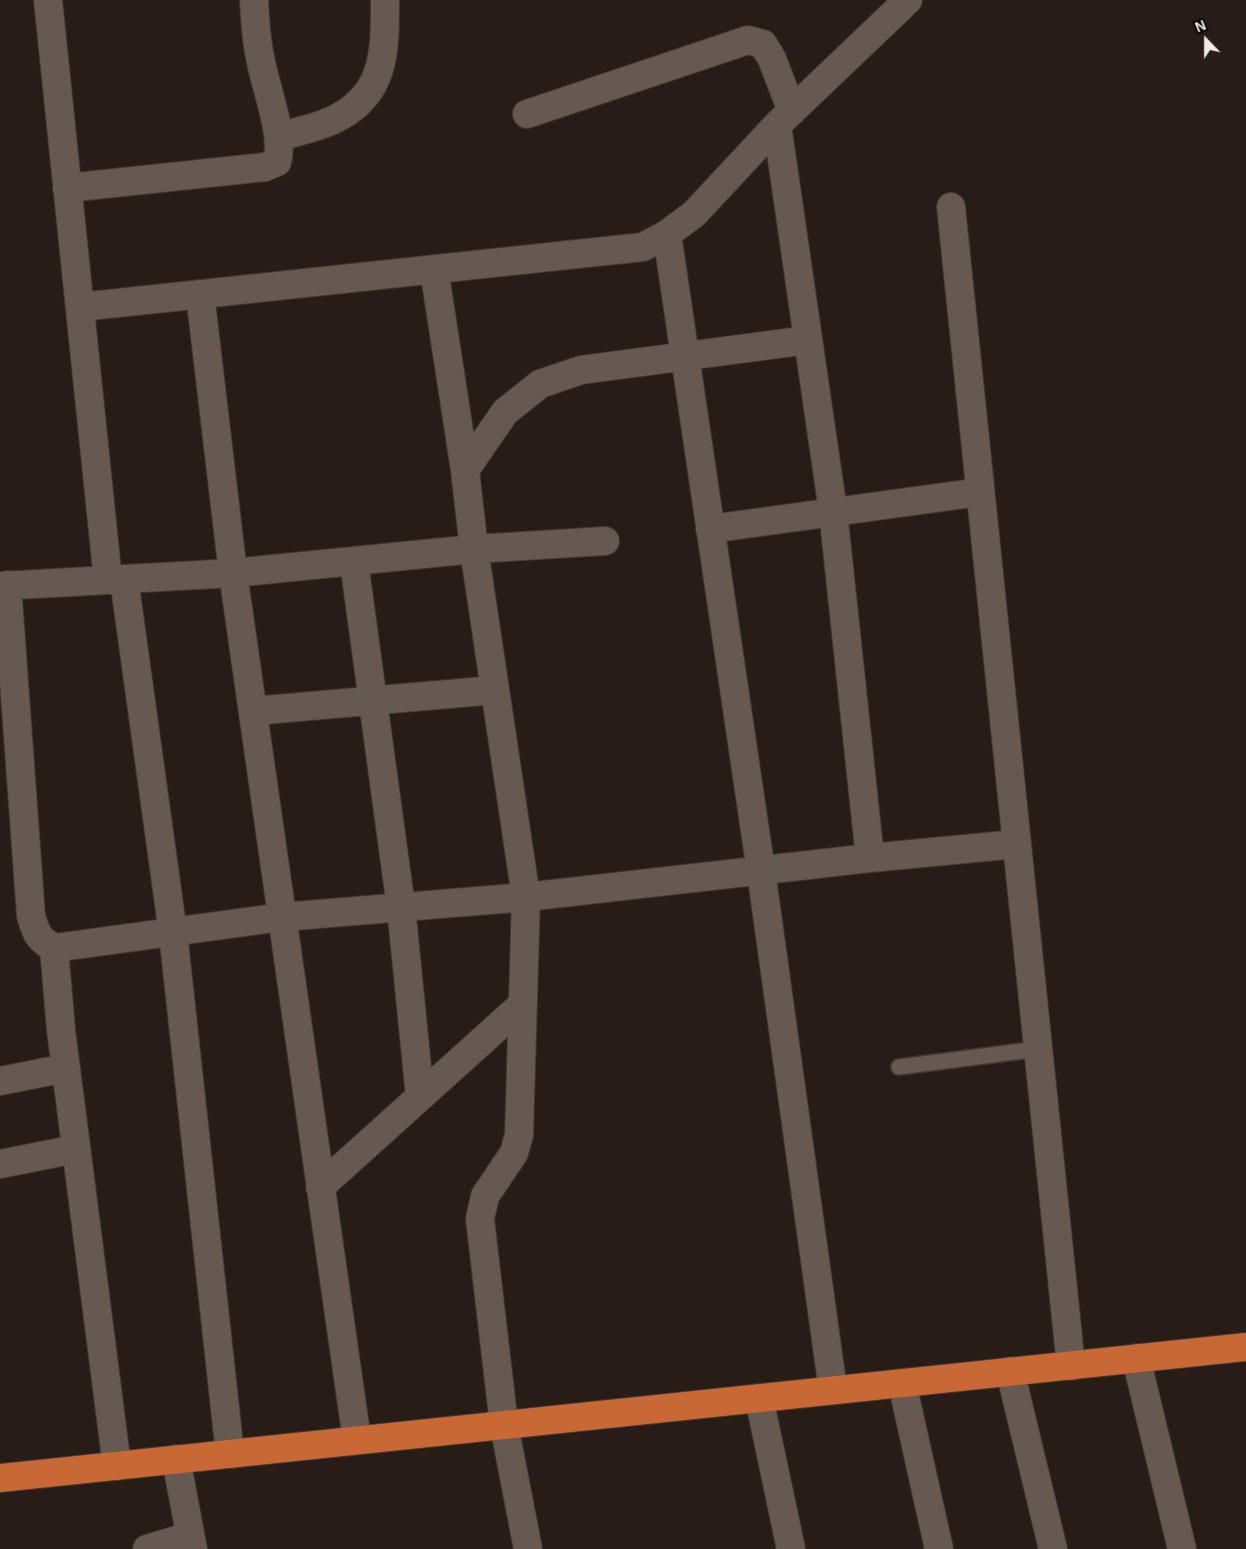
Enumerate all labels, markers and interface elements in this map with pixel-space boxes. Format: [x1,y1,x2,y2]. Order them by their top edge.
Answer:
north arrow [1181,15,1231,65]
text: N [1193,17,1208,35]

